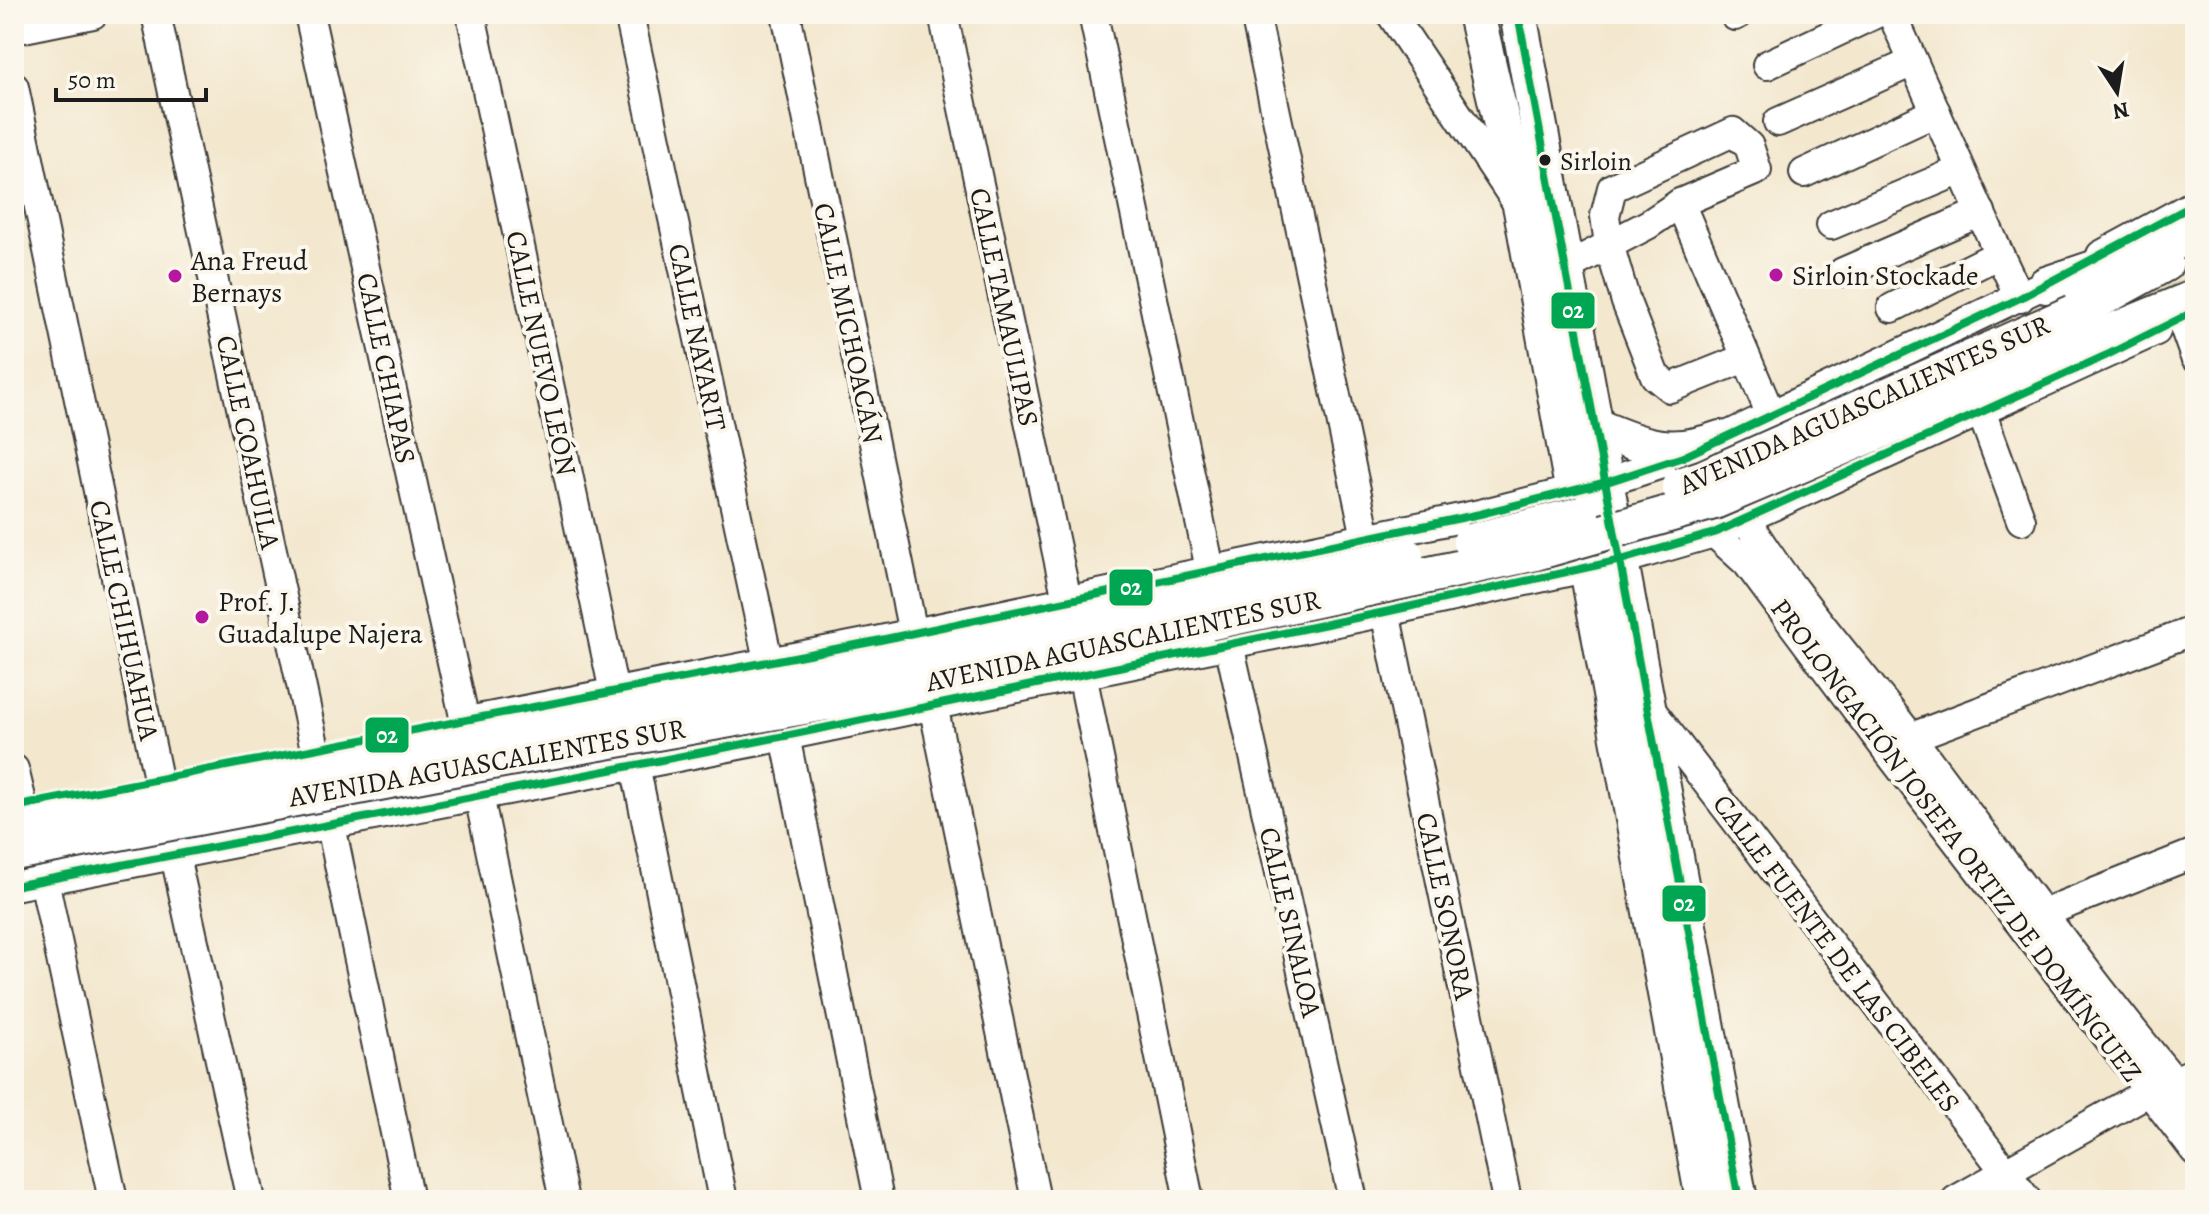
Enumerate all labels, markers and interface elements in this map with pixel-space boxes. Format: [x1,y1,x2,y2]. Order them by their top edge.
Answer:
scale bar [56,52,206,102]
north arrow [2077,52,2157,132]
text: 50 m [68,64,116,96]
text: N [2110,94,2132,127]
place label: Sirloin [1560,144,1632,179]
marker: Sirloin [1537,152,1553,168]
street label: CALLE TAMAULIPAS [960,185,1048,430]
street label: CALLE MICHOACÁN [804,199,892,447]
street label: CALLE NUEVO LEÓN [497,227,586,479]
street label: CALLE NAYARIT [659,240,735,434]
place label: Ana Freud Bernays [190,242,309,312]
place label: Sirloin Stockade [1792,257,1979,295]
marker: Sirloin Stockade [1767,266,1785,284]
marker: Ana Freud Bernays [166,267,184,285]
street label: CALLE CHIAPAS [347,269,425,467]
line badge: 02 [1550,291,1596,330]
text: 02 [1562,296,1584,326]
street label: AVENIDA AGUASCALIENTES SUR [1672,306,2056,504]
street label: CALLE COAHUILA [207,332,289,553]
street label: CALLE CHIHUAHUA [80,497,168,744]
line badge: 02 [1108,568,1154,607]
text: 02 [1120,573,1142,603]
street label: AVENIDA AGUASCALIENTES SUR [922,581,1324,702]
place label: Prof. J. Guadalupe Najera [218,583,423,653]
street label: PROLONGACIÓN JOSEFA ORTIZ DE DOMÍNGUEZ [1761,591,2151,1090]
marker: Prof. J. Guadalupe Najera [193,608,211,626]
street label: AVENIDA AGUASCALIENTES SUR [285,709,688,817]
line badge: 02 [364,716,410,754]
text: 02 [376,721,398,751]
street label: CALLE FUENTE DE LAS CIBELES [1704,787,1969,1121]
street label: CALLE SONORA [1407,809,1484,1004]
street label: CALLE SINALOA [1250,823,1331,1022]
line badge: 02 [1661,884,1707,923]
text: 02 [1673,889,1695,919]

